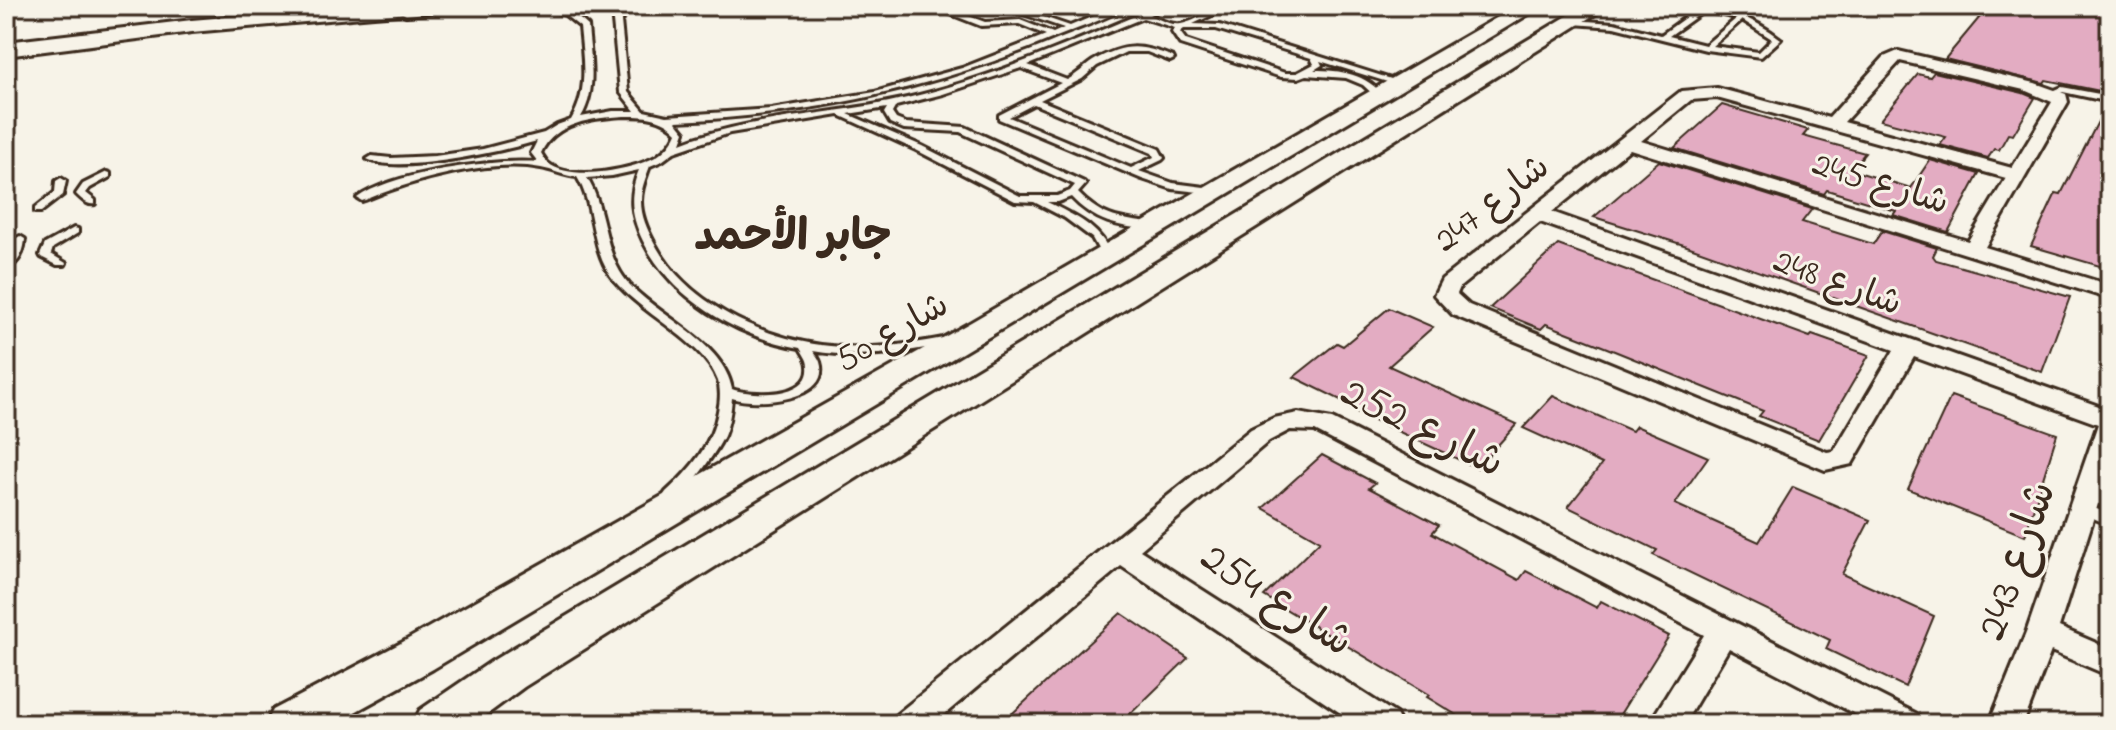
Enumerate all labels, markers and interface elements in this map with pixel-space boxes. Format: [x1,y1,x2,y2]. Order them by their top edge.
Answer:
street label: شارع 245 [1805,139,1955,231]
street label: شارع 247 [1424,143,1562,267]
district label: جابر الأحمد [694,205,892,270]
street label: شارع 248 [1765,236,1909,332]
street label: شارع 50 [826,280,960,388]
street label: شارع 252 [1329,362,1515,496]
street label: شارع 243 [1961,473,2075,649]
street label: شارع 254 [1187,527,1365,675]

